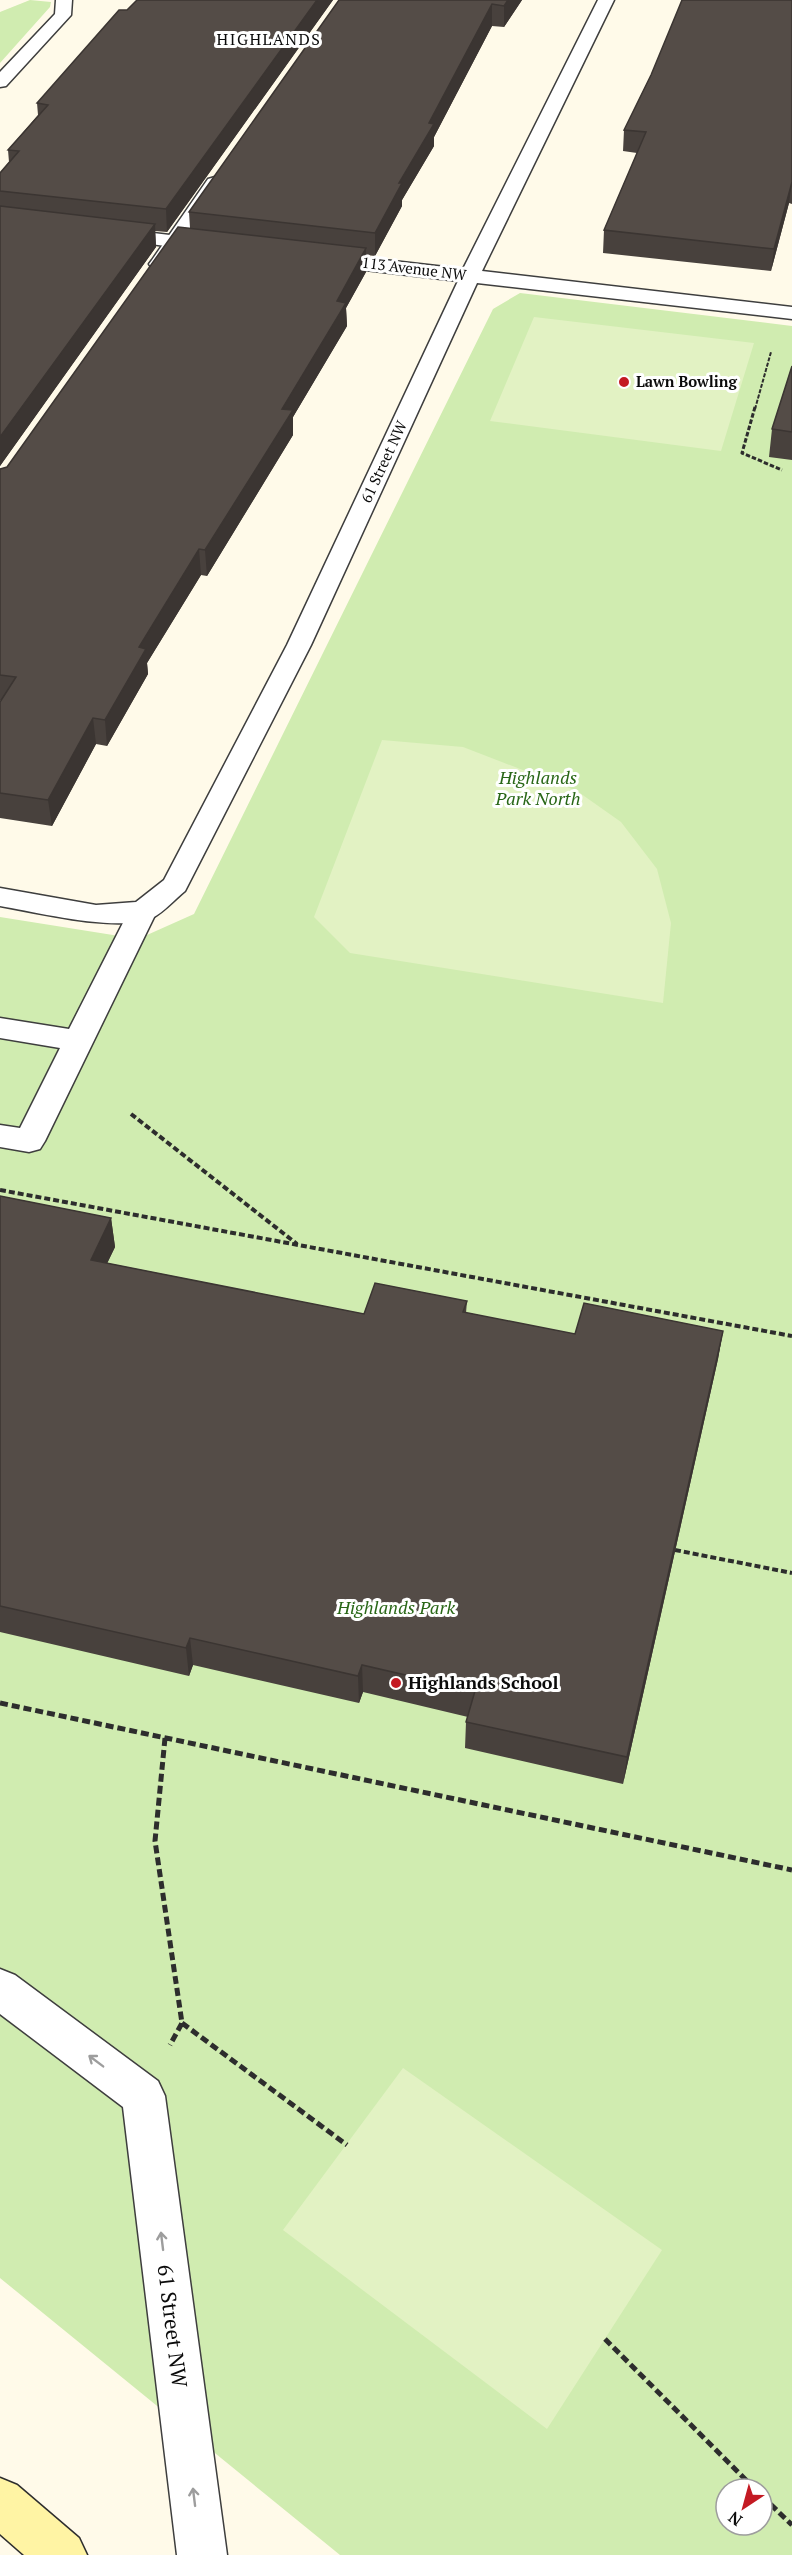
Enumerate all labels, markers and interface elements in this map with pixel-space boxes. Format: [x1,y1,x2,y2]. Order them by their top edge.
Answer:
district label: HIGHLANDS [217,28,321,50]
street label: 113 Avenue NW [361,252,468,284]
place label: Lawn Bowling [636,371,737,391]
marker: Lawn Bowling [617,375,631,389]
street label: 61 Street NW [355,416,411,506]
park label: Highlands Park North [495,765,580,810]
park label: Highlands Park [336,1595,455,1619]
place label: Highlands School [408,1670,559,1694]
marker: Highlands School [389,1676,403,1690]
one-way arrow [89,2055,105,2067]
one-way arrow [156,2232,167,2251]
street label: 61 Street NW [152,2263,194,2389]
north arrow [714,2477,774,2537]
one-way arrow [189,2488,200,2507]
text: N [724,2507,747,2532]

